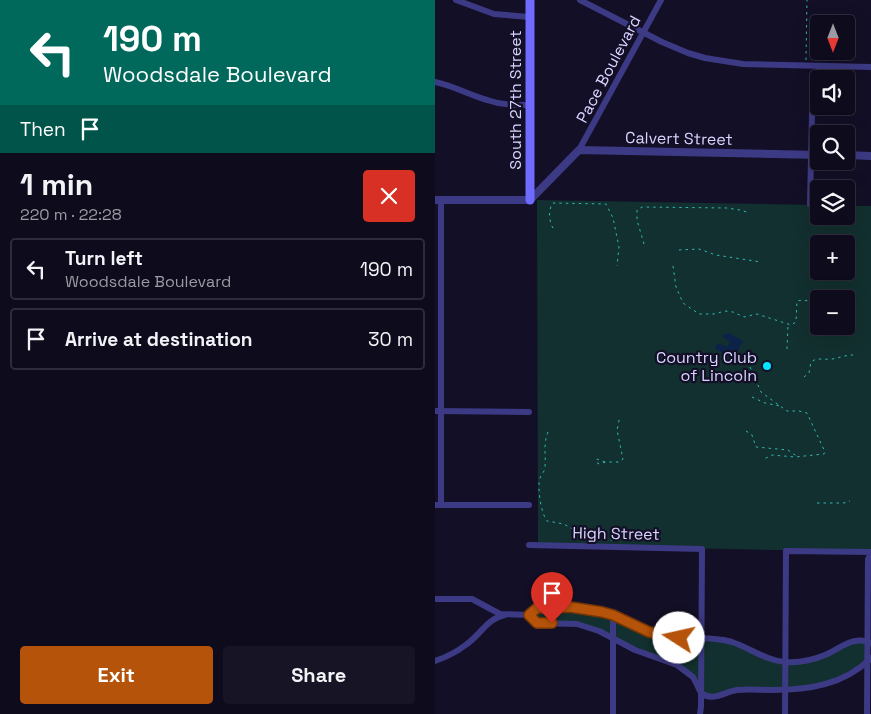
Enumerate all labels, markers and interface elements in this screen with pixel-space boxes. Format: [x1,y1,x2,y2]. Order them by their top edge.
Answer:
street label: Pace Boulevard [571,12,646,126]
north arrow [810,15,855,60]
map controls [810,15,855,335]
text: 190 m [103,17,202,61]
icon: left [20,20,85,85]
street label: South 27th Street [505,30,526,170]
text: Woodsdale Boulevard [103,60,332,88]
button: sound [810,70,855,115]
icon: arrive [76,115,104,143]
text: Then [20,117,66,142]
button: search [810,125,855,170]
street label: Calvert Street [625,127,733,150]
text: 1 min [20,165,93,204]
button: close [363,170,415,222]
button: layers [810,180,855,225]
text: 220 m · 22:28 [20,204,122,225]
button: + [810,235,855,280]
text: Turn left [65,246,143,271]
icon: left [22,255,50,283]
text: 190 m [360,257,413,282]
text: Woodsdale Boulevard [65,271,231,292]
button: − [810,290,855,335]
icon: arrive [22,325,50,353]
text: Arrive at destination [65,327,253,352]
text: 30 m [368,327,413,352]
place label: Country Club of Lincoln [656,347,757,386]
marker: Country Club of Lincoln [761,360,773,372]
street label: High Street [572,522,660,545]
pin [531,572,573,623]
icon: arrive [538,579,566,607]
position arrow [652,611,704,663]
button: Exit [20,646,213,704]
button: Share [223,646,415,704]

